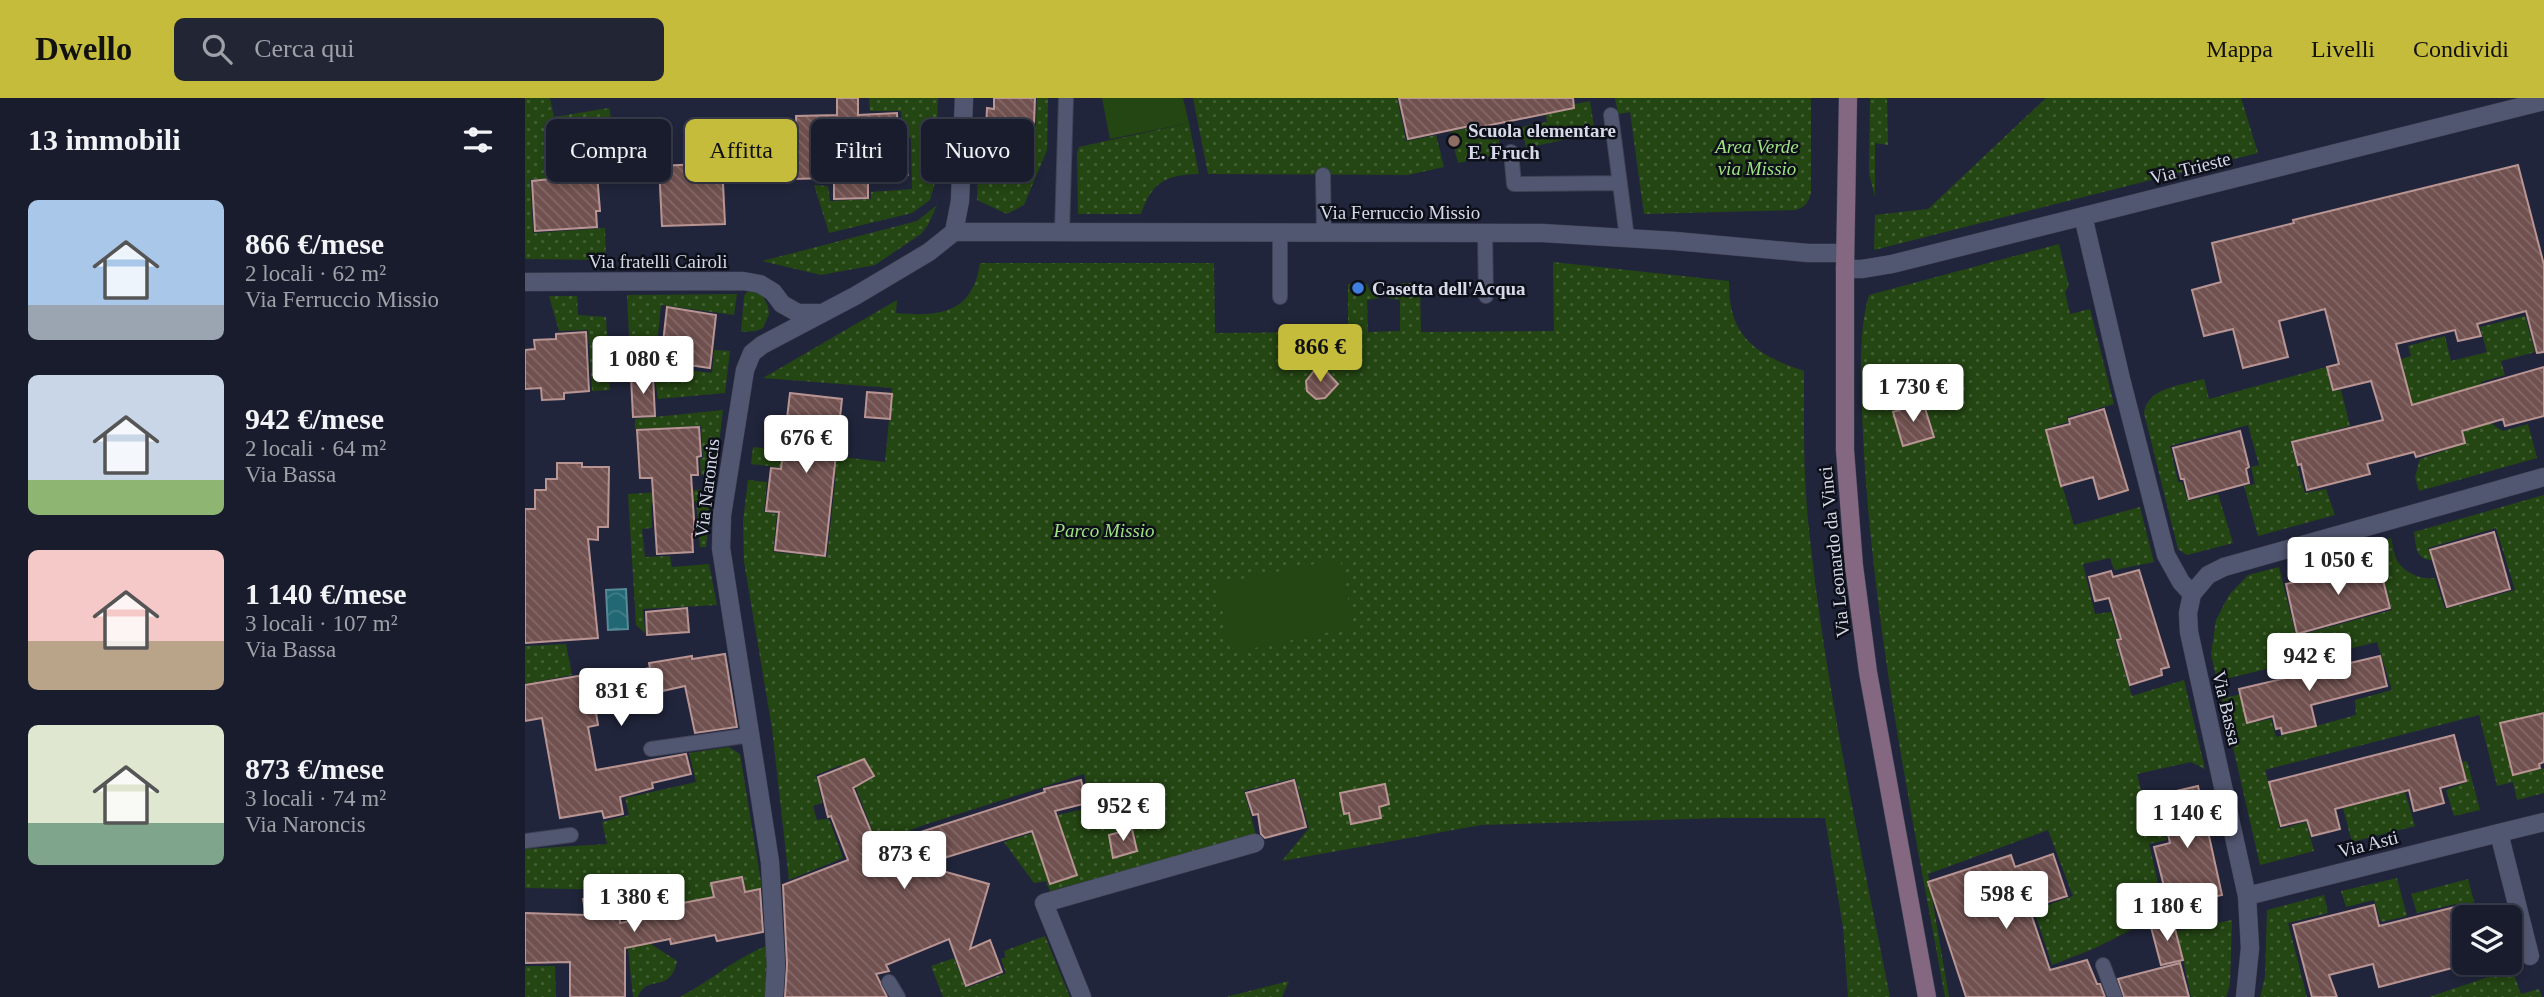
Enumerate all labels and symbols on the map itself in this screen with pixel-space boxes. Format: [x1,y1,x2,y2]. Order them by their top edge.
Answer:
place label: Scuola elementare E. Fruch [1468,120,1616,163]
marker: Scuola elementare E. Fruch [1446,133,1462,149]
park label: Area Verde via Missio [1713,136,1799,179]
street label: Via Trieste [2147,148,2233,188]
street label: Via Ferruccio Missio [1320,202,1480,223]
street label: Via fratelli Cairoli [588,251,728,272]
place label: Casetta dell'Acqua [1372,278,1526,299]
marker: Casetta dell'Acqua [1350,280,1366,296]
pin: 866 € [1271,324,1369,384]
pin: 1 080 € [578,336,708,396]
pin: 1 730 € [1848,364,1978,424]
pin: 676 € [757,416,855,475]
street label: Via Naroncis [691,437,723,539]
street label: Via Leonardo da Vinci [1815,465,1853,639]
park label: Parco Missio [1052,520,1155,541]
pin: 1 050 € [2273,538,2403,597]
pin: 942 € [2260,634,2358,693]
pin: 831 € [572,668,670,728]
street label: Via Bassa [2208,669,2246,748]
pin: 952 € [1074,784,1172,843]
pin: 1 140 € [2122,790,2252,850]
street label: Via Asti [2336,826,2400,862]
pin: 873 € [855,832,953,891]
pin: 598 € [1957,872,2055,931]
pin: 1 380 € [569,874,699,934]
pin: 1 180 € [2102,884,2232,943]

